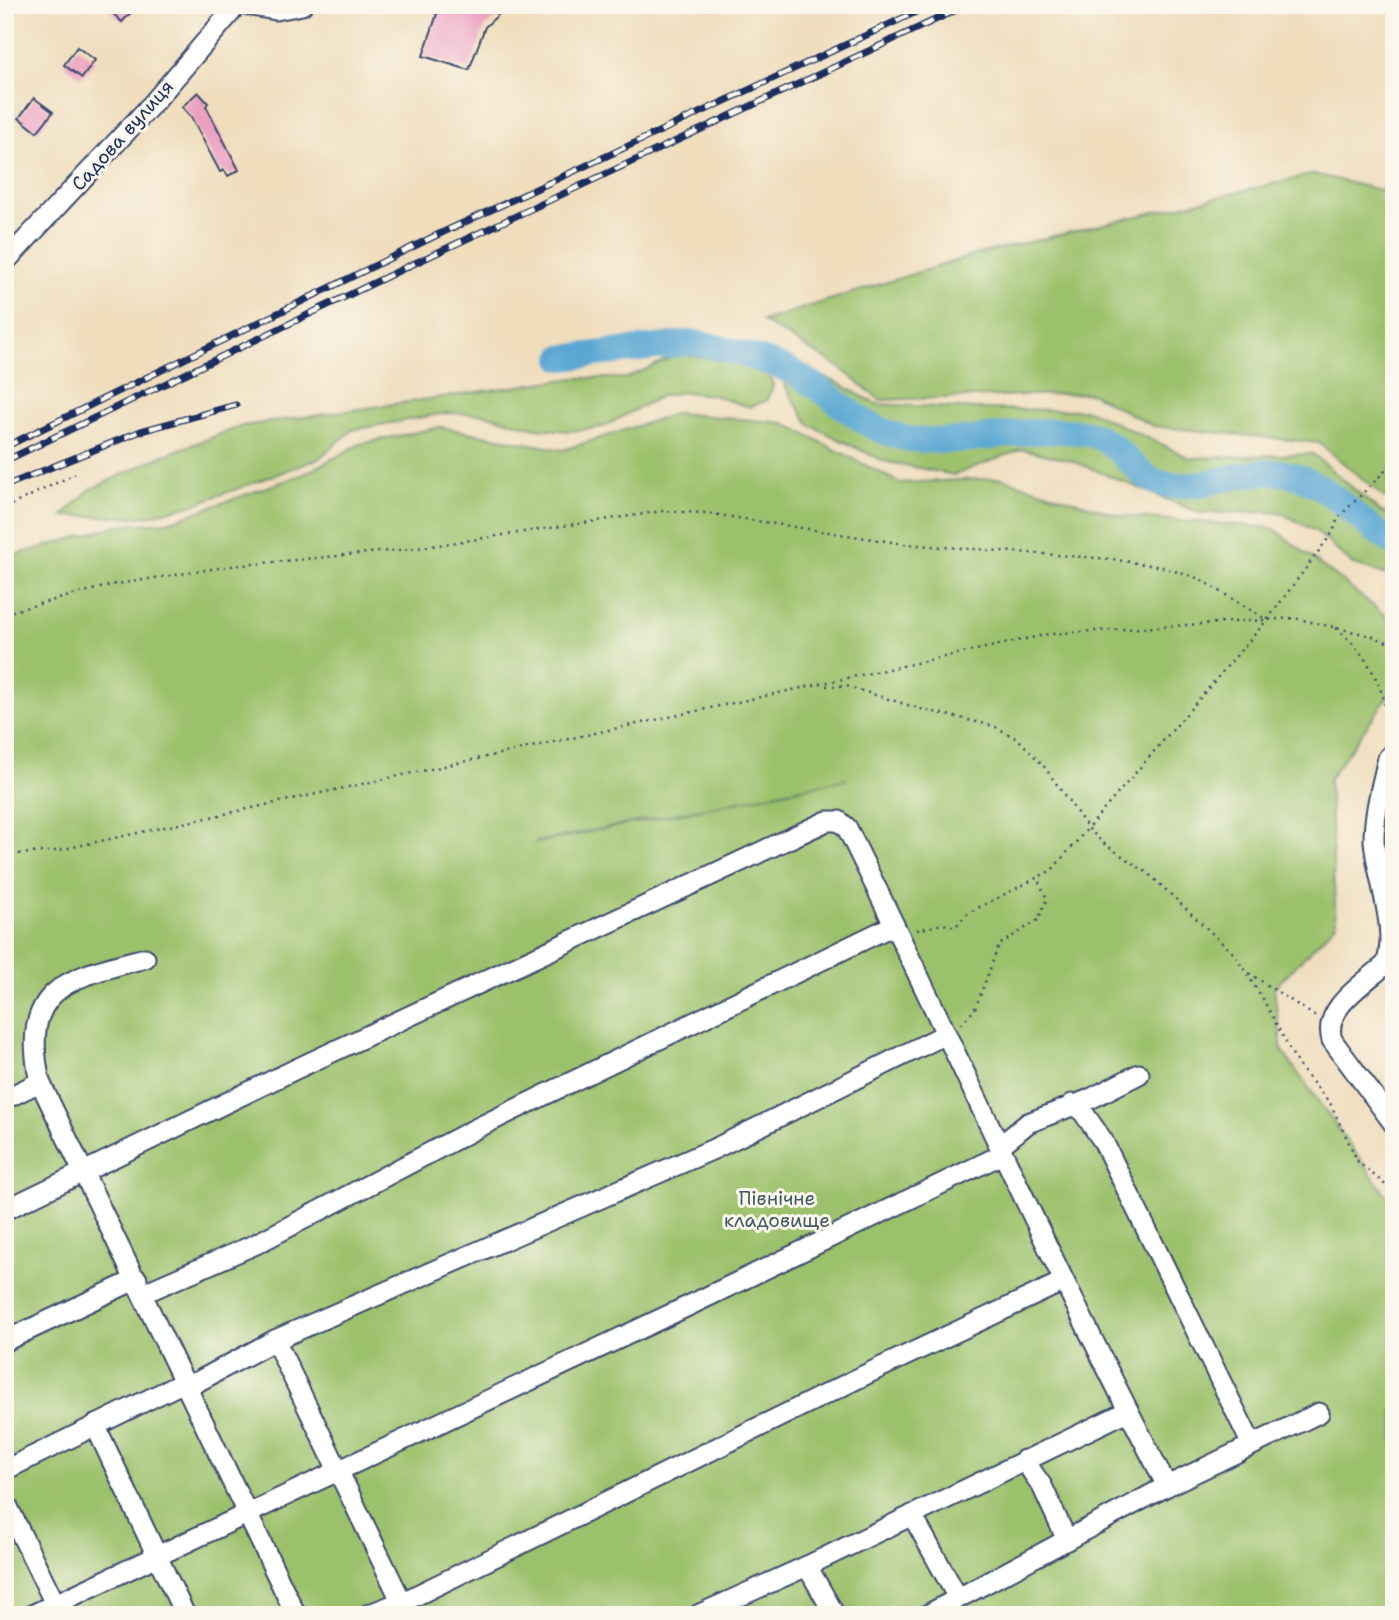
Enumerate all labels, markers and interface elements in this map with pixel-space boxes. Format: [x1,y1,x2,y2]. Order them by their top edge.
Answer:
street label: Садова вулиця [66,75,179,196]
park label: Північне кладовище [724,1186,830,1233]

